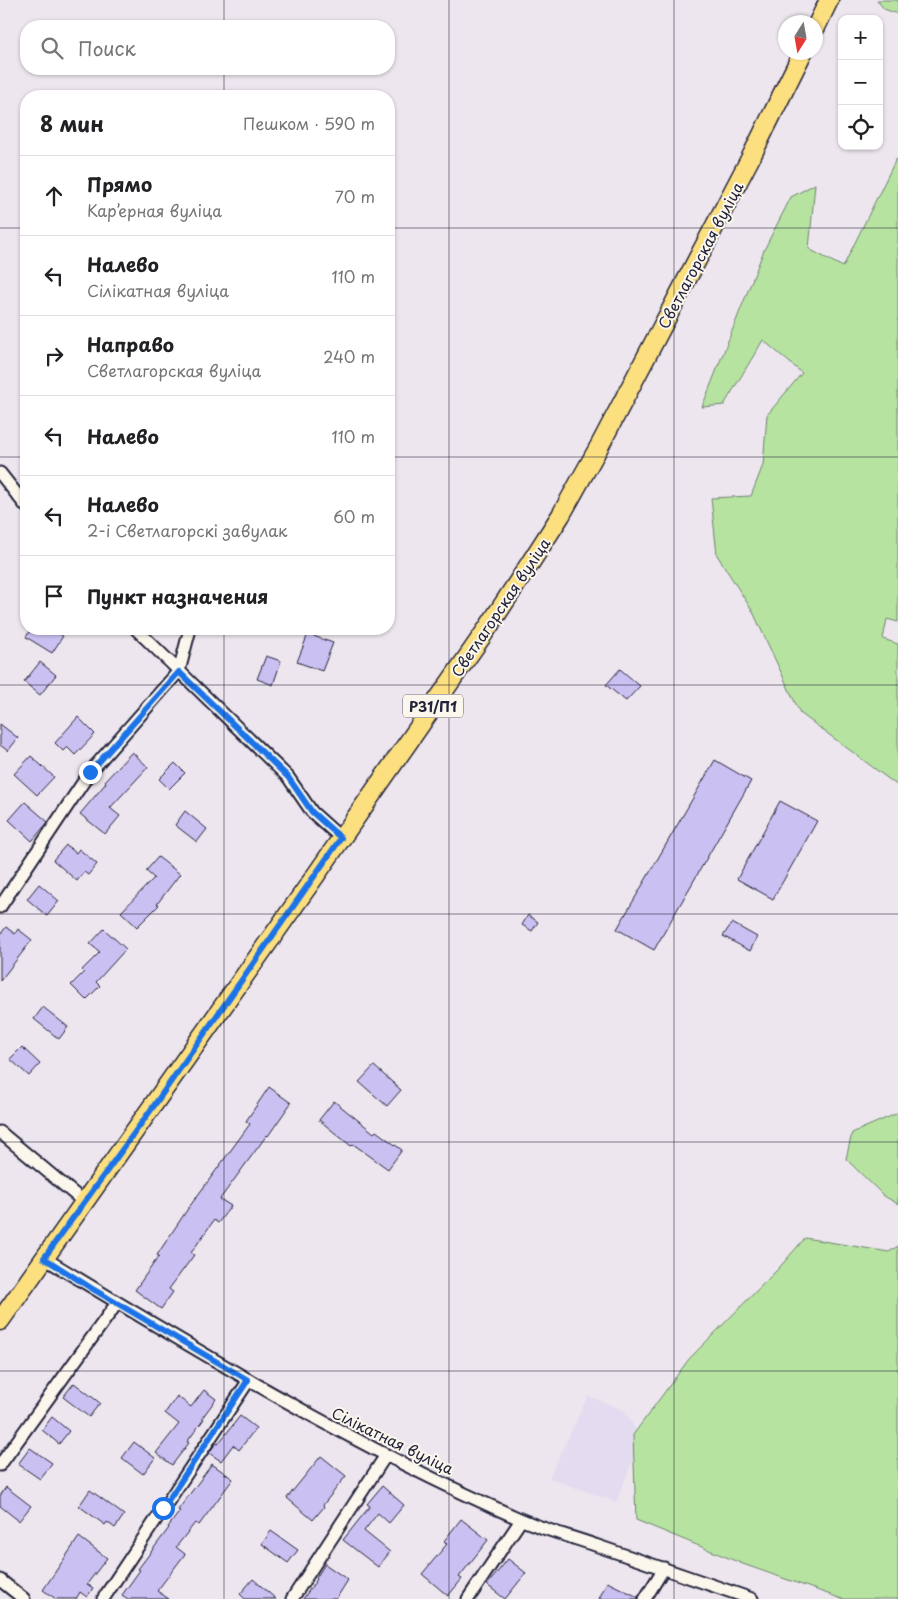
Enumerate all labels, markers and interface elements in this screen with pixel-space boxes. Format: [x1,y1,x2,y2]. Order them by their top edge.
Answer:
north arrow [778,15,823,60]
map controls [838,15,883,150]
button: + [838,15,883,60]
search box [20,20,395,75]
icon: search [38,34,66,62]
text: Поиск [78,34,136,62]
button: − [838,60,883,105]
button: locate [838,105,883,150]
text: 8 мин [40,107,104,139]
text: Пешком · 590 m [243,111,375,135]
text: Прямо [87,170,152,198]
street label: Светлагорская вуліца [651,177,749,333]
icon: ahead [40,182,68,210]
text: 70 m [335,184,375,208]
text: Карʼерная вуліца [87,198,222,222]
text: Налево [87,250,159,278]
icon: left [40,262,68,290]
text: 110 m [332,264,375,288]
text: Сілікатная вуліца [87,278,229,302]
text: Направо [87,330,174,358]
icon: right [40,342,68,370]
text: 240 m [323,344,375,368]
text: Светлагорская вуліца [87,358,261,382]
icon: left [40,422,68,450]
text: Налево [87,422,159,450]
text: 110 m [332,424,375,448]
text: Налево [87,490,159,518]
icon: left [40,502,68,530]
text: 60 m [333,504,375,528]
text: 2-і Светлагорскі завулак [87,518,288,542]
street label: Светлагорская вуліца [445,532,556,681]
icon: arrive [40,582,68,610]
text: Пункт назначения [87,582,268,610]
road number: Р31/П1 [403,694,463,718]
route end [79,761,102,784]
street label: Сілікатная вуліца [328,1400,459,1480]
route start [152,1497,175,1520]

